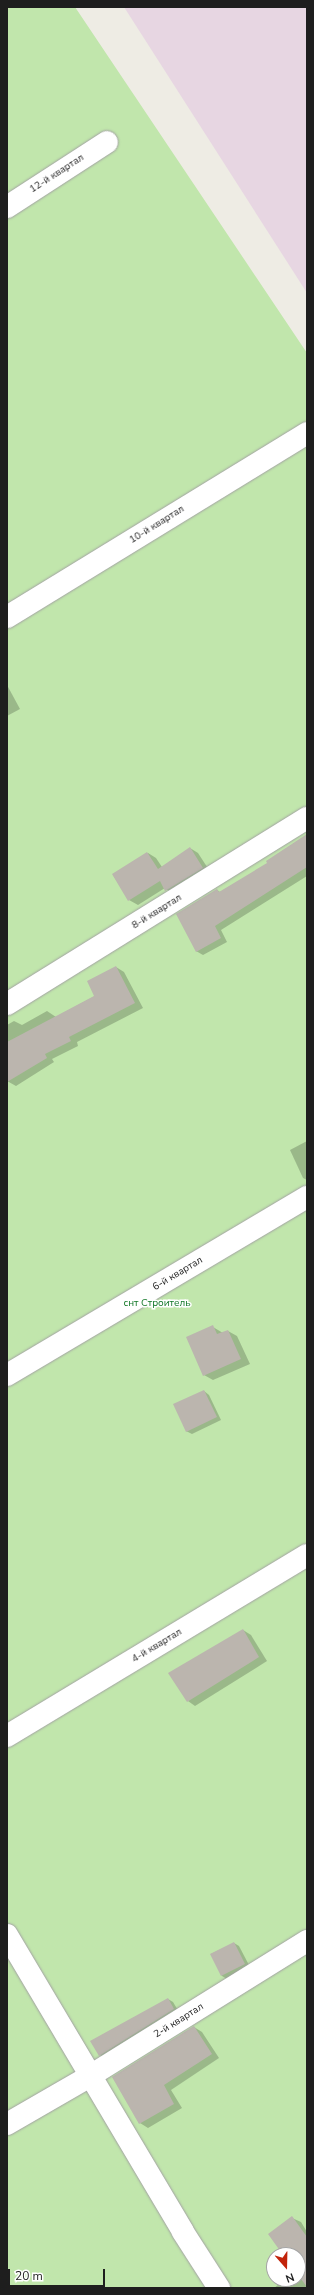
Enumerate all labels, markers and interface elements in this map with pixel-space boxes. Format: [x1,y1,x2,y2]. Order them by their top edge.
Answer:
street label: 12-й квартал [28,152,86,196]
street label: 10-й квартал [127,503,187,547]
street label: 8-й квартал [130,892,184,932]
street label: 6-й квартал [151,1254,205,1294]
park label: снт Строитель [123,1298,191,1310]
street label: 4-й квартал [130,1626,184,1666]
street label: 2-й квартал [152,2001,206,2041]
north arrow [266,2247,306,2287]
scale bar [10,2261,107,2287]
text: 20 m [15,2268,43,2284]
text: N [284,2269,296,2286]

